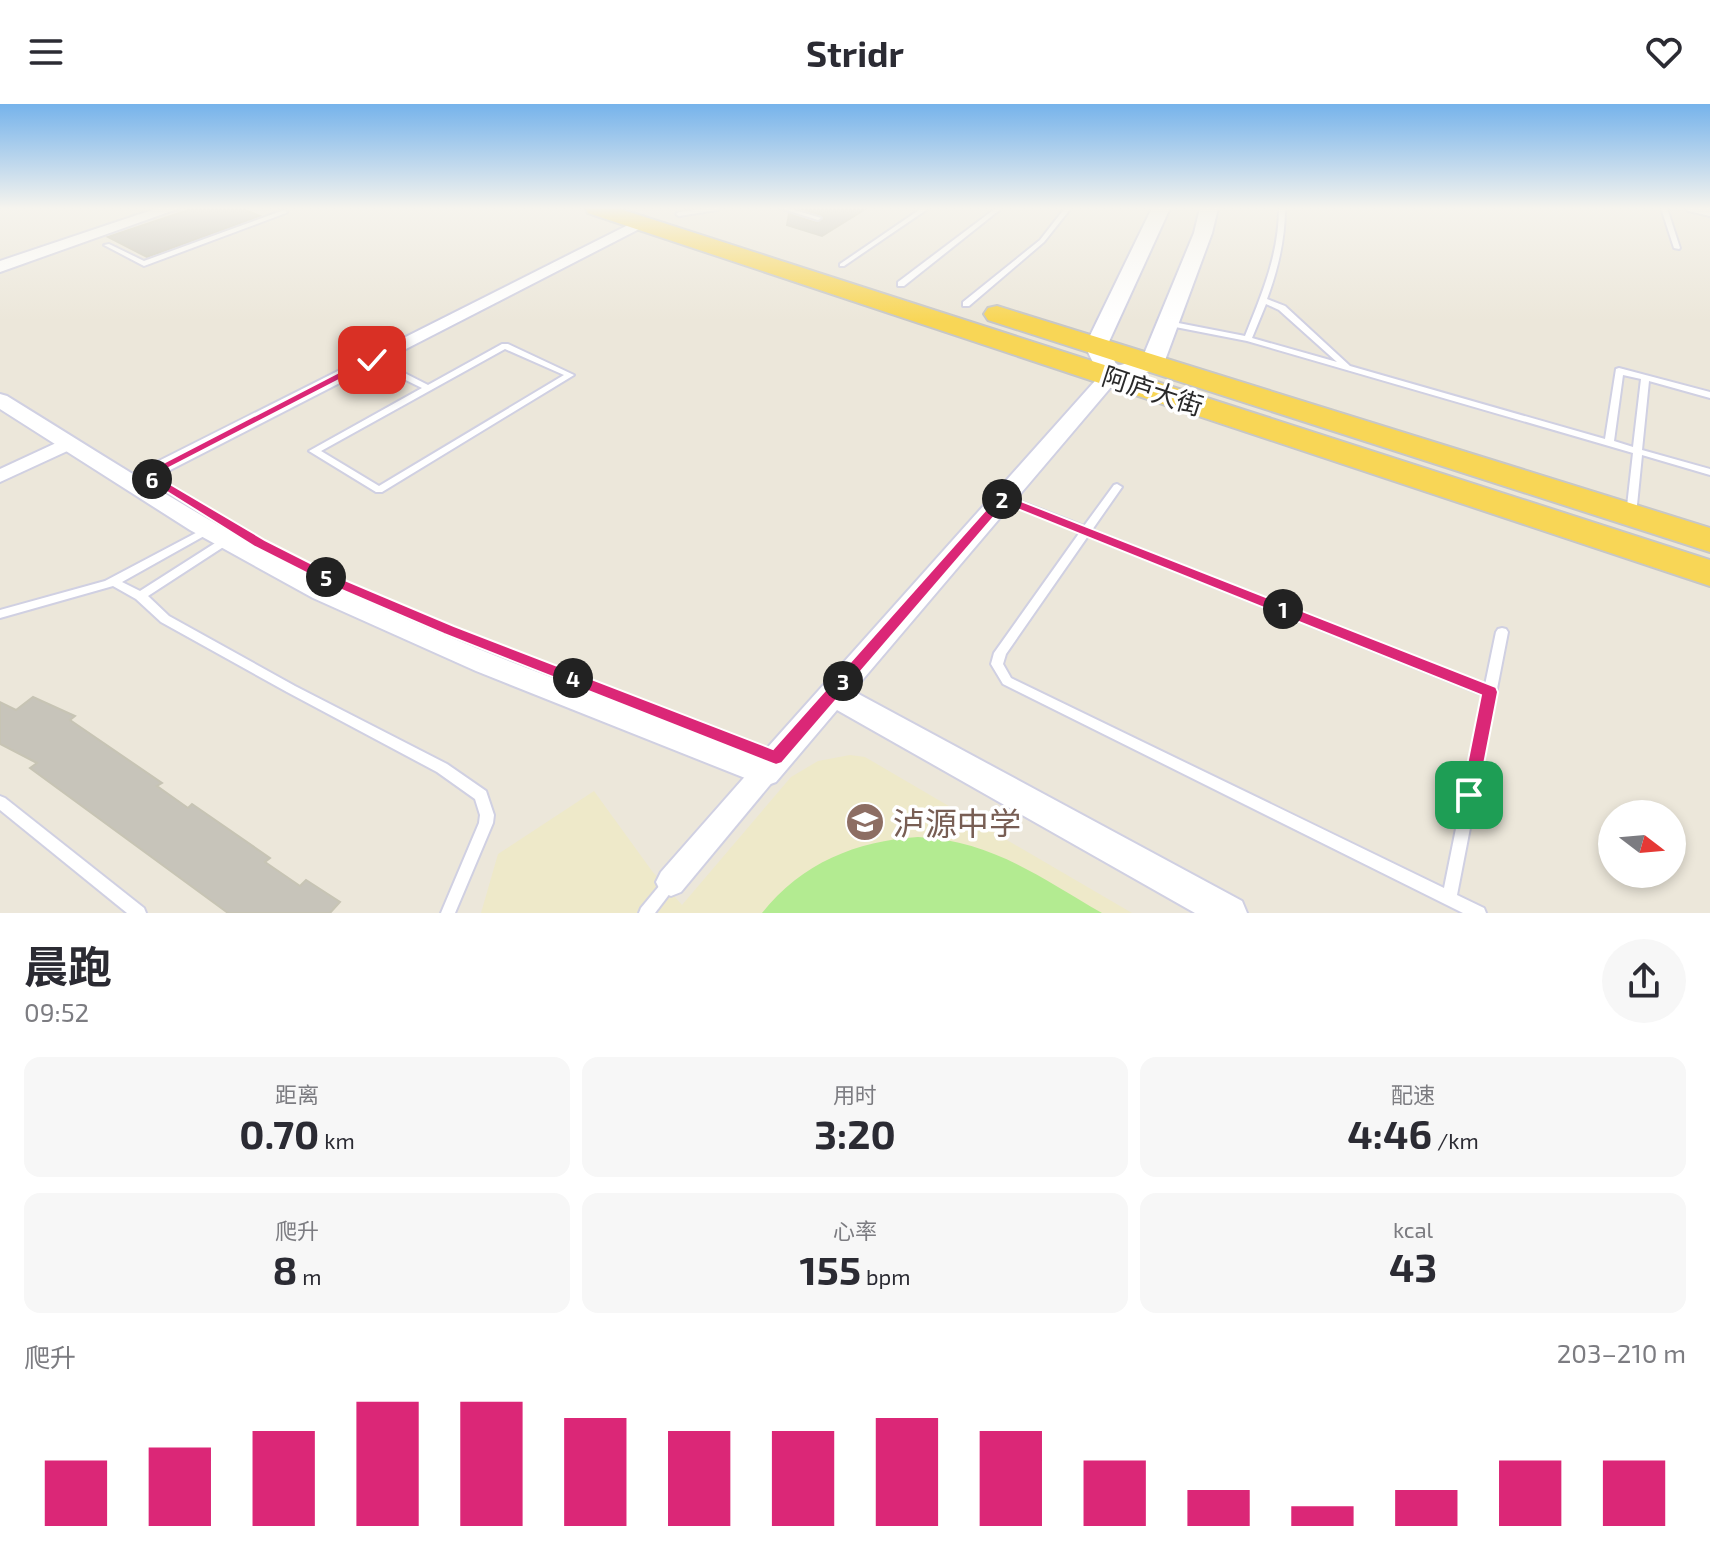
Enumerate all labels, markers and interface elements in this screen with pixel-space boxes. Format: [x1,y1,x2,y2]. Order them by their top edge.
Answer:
icon: menu [24,30,68,74]
icon: heart [1642,30,1686,74]
text: Stridr [806,31,904,74]
pin [338,326,406,394]
icon: check [350,338,394,382]
street label: 阿庐大街 [1099,359,1207,421]
pin: 6 [132,459,172,499]
text: 6 [146,466,158,492]
pin: 2 [982,479,1022,519]
text: 2 [996,486,1008,512]
pin: 5 [306,557,346,597]
text: 5 [320,564,332,590]
pin: 1 [1263,589,1303,629]
text: 1 [1278,596,1288,622]
pin: 4 [553,658,593,698]
pin: 3 [823,661,863,701]
text: 4 [566,665,580,691]
text: 3 [837,668,849,694]
pin [1435,761,1503,829]
icon: arrive [1447,773,1491,817]
north arrow [1598,800,1686,888]
map controls [1598,800,1686,888]
school or university icon: 泸源中学 [844,801,886,843]
place label: 泸源中学 [893,803,1021,841]
text: 晨跑 [24,939,112,992]
button: share [1602,939,1686,1023]
text: 09:52 [24,996,89,1027]
text: 距离 [275,1081,319,1107]
text: 用时 [833,1081,877,1107]
text: 配速 [1391,1081,1435,1107]
text: 0.70 [239,1109,319,1157]
text: 3:20 [814,1109,896,1157]
text: 4:46 [1347,1109,1432,1157]
text: km [319,1127,355,1153]
text: /km [1432,1127,1479,1153]
text: kcal [1393,1216,1433,1242]
text: 爬升 [275,1217,319,1243]
text: 心率 [833,1217,877,1243]
text: 43 [1389,1242,1437,1290]
text: 8 [272,1245,297,1293]
text: 155 [800,1245,861,1293]
text: m [297,1263,322,1289]
text: bpm [861,1263,910,1289]
text: 203–210 m [1557,1337,1686,1368]
text: 爬升 [24,1341,76,1372]

